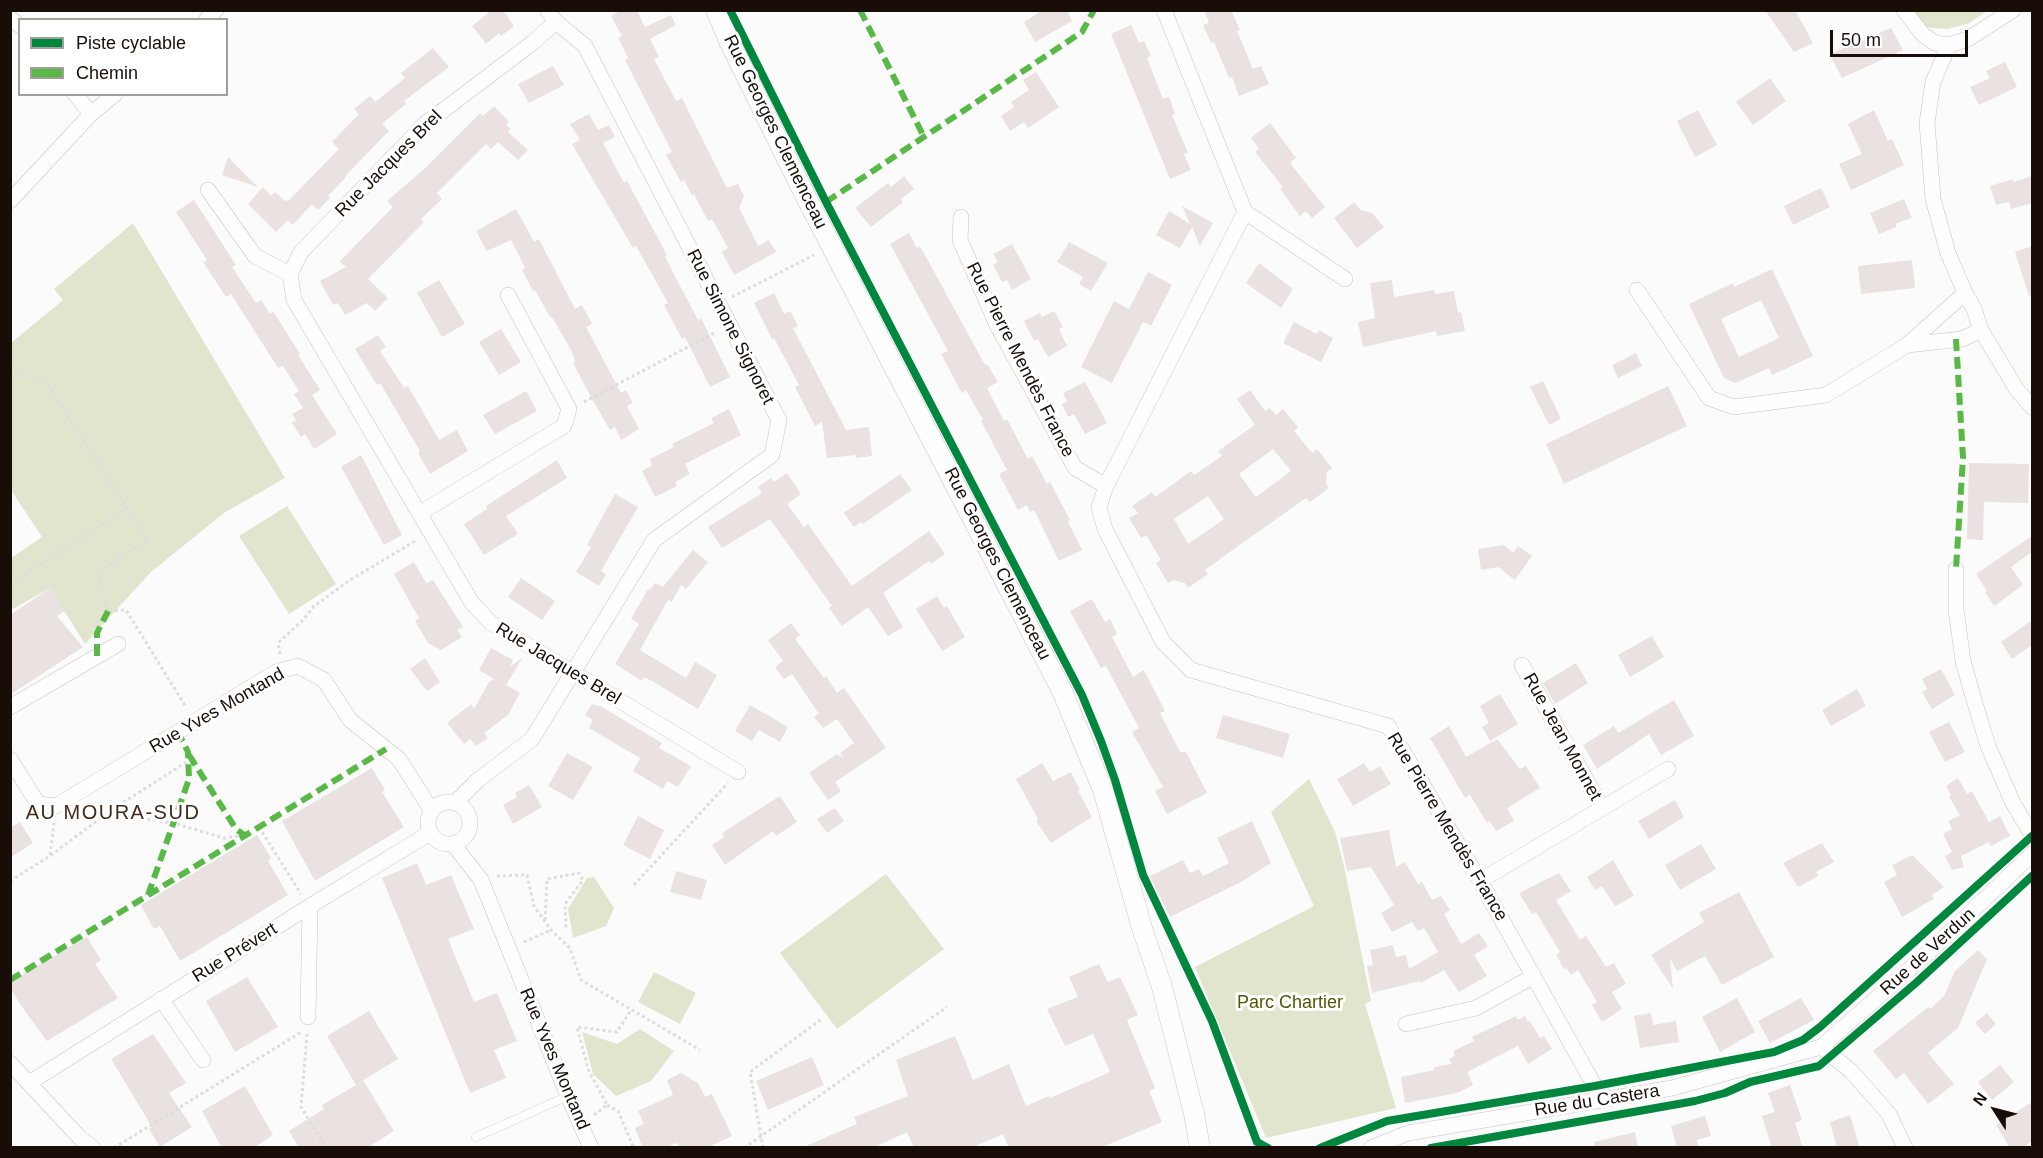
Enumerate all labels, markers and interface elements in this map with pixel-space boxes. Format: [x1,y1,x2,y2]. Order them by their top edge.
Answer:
legend [18,18,228,96]
scale bar [1833,18,1971,56]
text: 50 m [1841,30,1881,50]
street label: Rue Georges Clemenceau [719,31,831,233]
text: Piste cyclable [76,33,186,53]
text: Chemin [76,63,138,83]
street label: Rue Jacques Brel [331,106,447,222]
street label: Rue Simone Signoret [682,246,778,408]
street label: Rue Pierre Mendès France [961,259,1079,461]
street label: Rue Georges Clemenceau [939,464,1055,664]
street label: Rue Jacques Brel [492,618,624,710]
street label: Rue Yves Montand [146,664,288,758]
street label: Rue Jean Monnet [1518,670,1606,804]
street label: Rue Pierre Mendès France [1382,729,1512,925]
district label: AU MOURA-SUD [26,801,200,825]
street label: Rue de Verdun [1876,904,1980,1000]
street label: Rue Prévert [189,918,281,988]
street label: Rue Yves Montand [514,985,594,1133]
park label: Parc Chartier [1237,992,1343,1014]
street label: Rue du Castera [1533,1080,1661,1122]
north arrow [1965,1080,2025,1140]
text: N [1970,1089,1990,1109]

